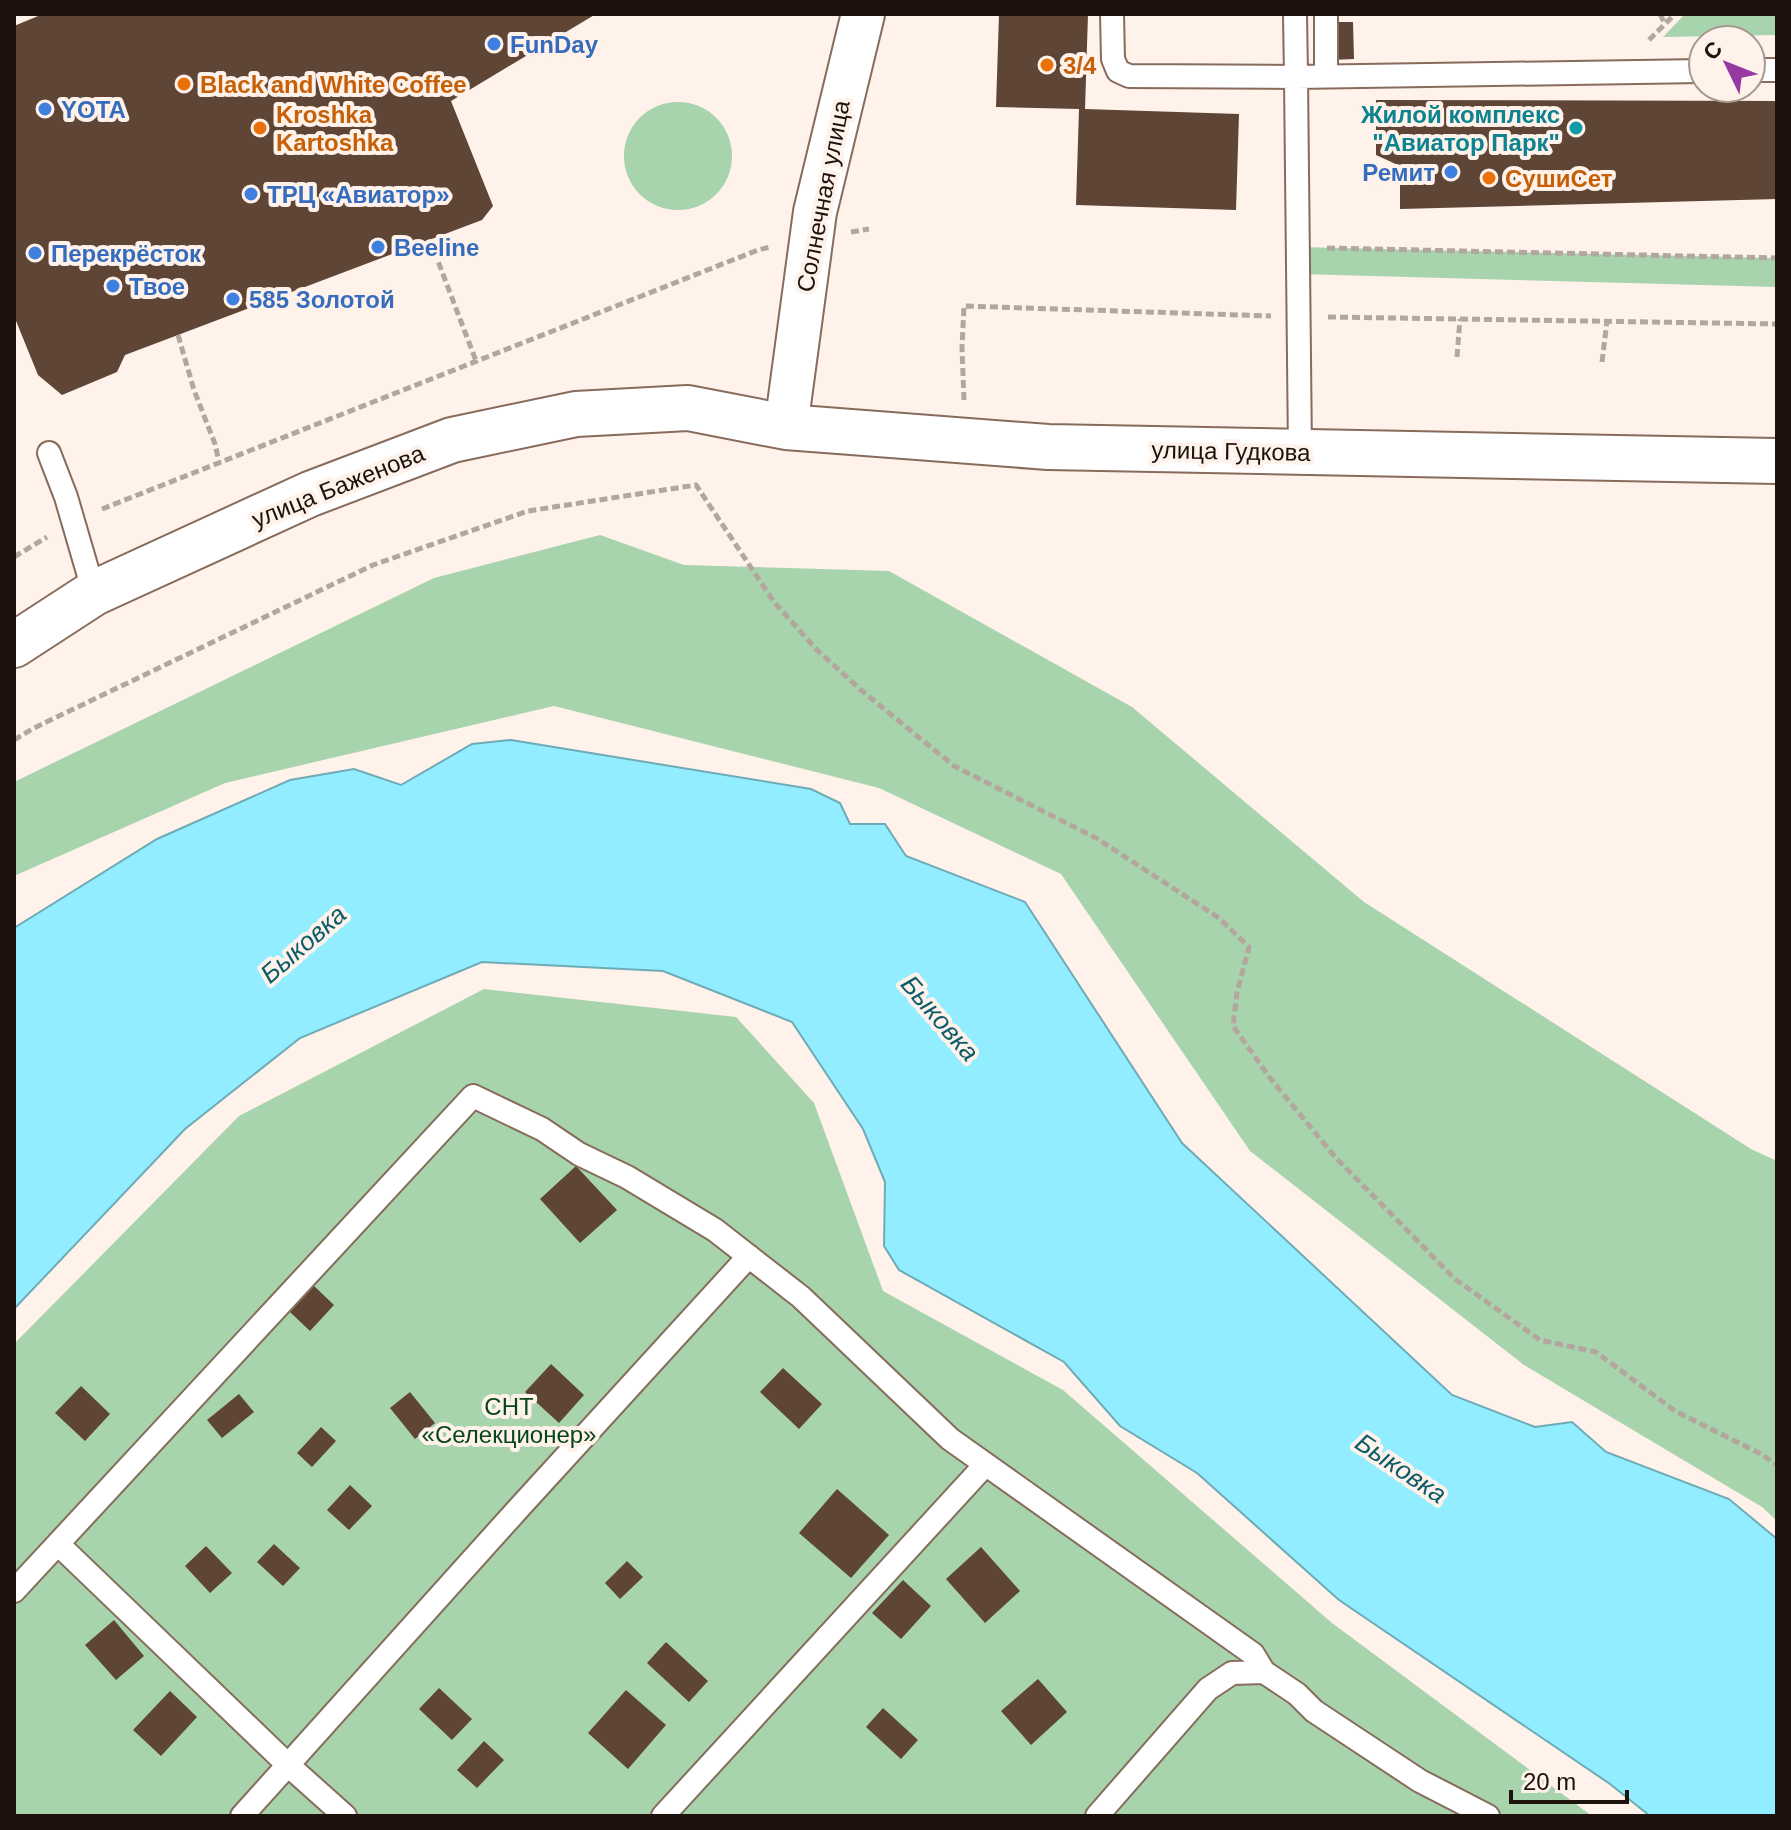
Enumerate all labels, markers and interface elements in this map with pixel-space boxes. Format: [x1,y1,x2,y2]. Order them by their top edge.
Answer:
north arrow [1687,24,1767,104]
place label: FunDay [510,31,599,58]
marker: FunDay [485,35,503,53]
text: С [1698,36,1727,65]
place label: 3/4 [1063,52,1097,79]
marker: 3/4 [1038,56,1056,74]
place label: Black and White Coffee [200,71,467,98]
marker: Black and White Coffee [175,75,193,93]
place label: YOTA [61,96,126,123]
street label: Солнечная улица [791,97,855,294]
marker: YOTA [36,100,54,118]
place label: Kroshka Kartoshka [276,101,394,156]
place label: Жилой комплекс "Авиатор Парк" [1360,101,1560,156]
marker: Kroshka Kartoshka [251,119,269,137]
marker: Жилой комплекс "Авиатор Парк" [1567,119,1585,137]
place label: Ремит [1362,159,1435,186]
marker: Ремит [1442,163,1460,181]
place label: СушиСет [1505,165,1613,192]
marker: СушиСет [1480,169,1498,187]
place label: ТРЦ «Авиатор» [267,181,450,208]
marker: ТРЦ «Авиатор» [242,185,260,203]
place label: Beeline [394,234,479,261]
marker: Beeline [369,238,387,256]
place label: Перекрёсток [51,240,202,267]
marker: Перекрёсток [26,244,44,262]
place label: Твое [129,273,185,300]
marker: Твое [104,277,122,295]
place label: 585 Золотой [249,286,395,313]
marker: 585 Золотой [224,290,242,308]
street label: улица Гудкова [1151,436,1311,466]
street label: улица Баженова [248,439,429,533]
water label: Быковка [254,899,352,989]
water label: Быковка [895,969,985,1067]
park label: СНТ «Селекционер» [422,1393,596,1448]
water label: Быковка [1350,1427,1452,1509]
scale bar [1511,1754,1627,1804]
text: 20 m [1523,1768,1576,1795]

